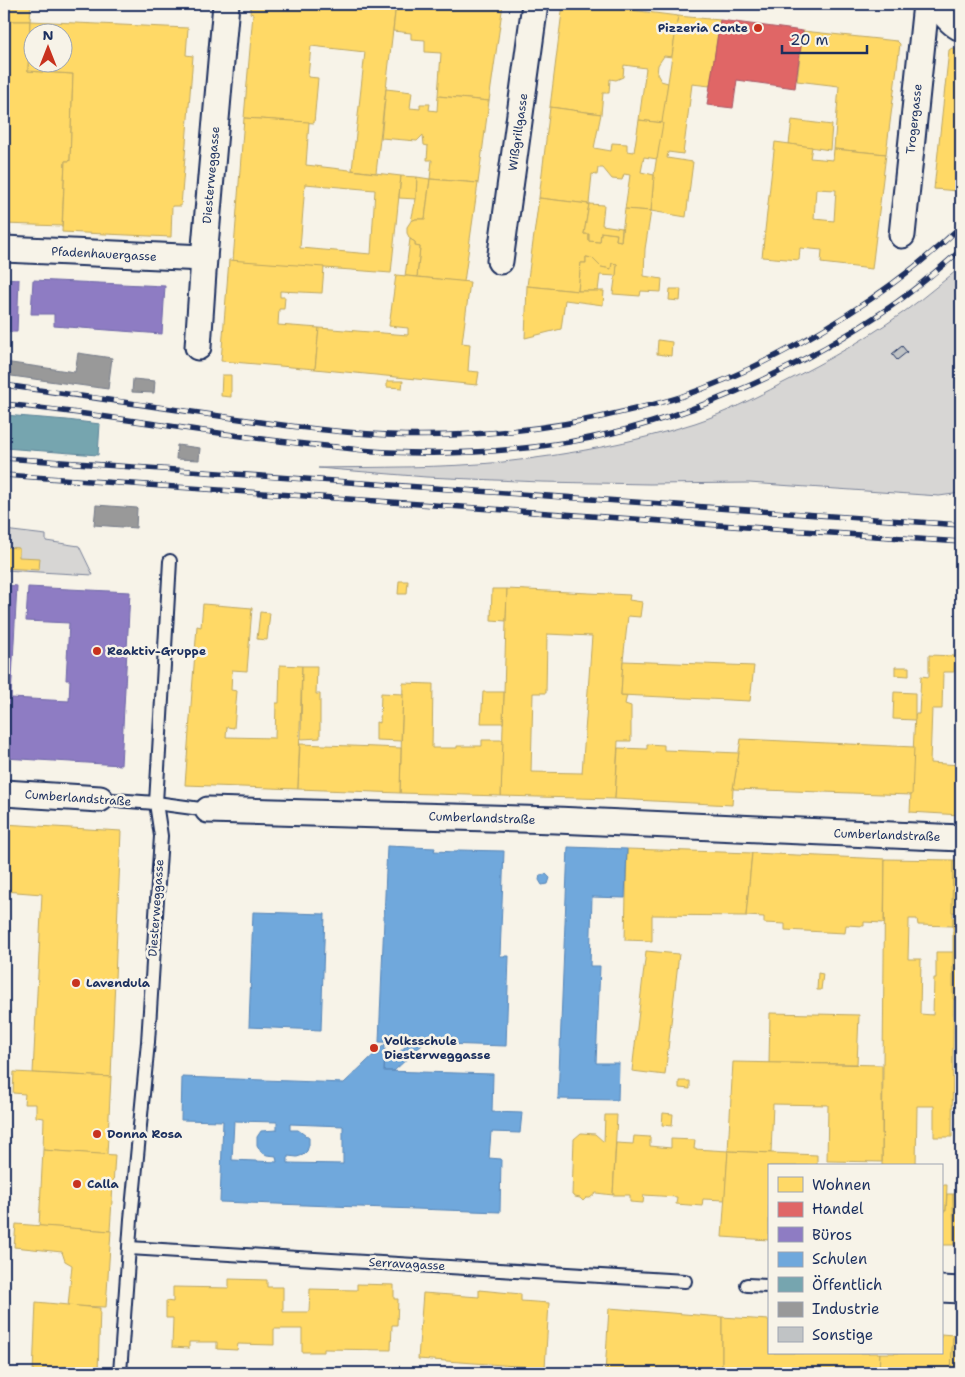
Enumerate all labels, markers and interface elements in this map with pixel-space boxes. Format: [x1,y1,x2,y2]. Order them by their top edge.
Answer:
place label: Pizzeria Conte [658,20,748,36]
north arrow [22,22,72,72]
marker: Pizzeria Conte [752,22,764,34]
scale bar [782,22,868,54]
text: N [42,26,54,44]
text: 20 m [790,30,829,50]
street label: Trogergasse [902,83,926,155]
street label: Wißgrillgasse [505,92,531,172]
street label: Diesterweggasse [199,125,223,224]
street label: Pfadenhauergasse [51,243,157,265]
place label: Reaktiv-Gruppe [107,643,206,659]
marker: Reaktiv-Gruppe [91,645,103,657]
street label: Cumberlandstraße [24,786,132,810]
street label: Cumberlandstraße [428,808,536,828]
street label: Cumberlandstraße [833,825,941,845]
street label: Diesterweggasse [145,858,167,957]
place label: Lavendula [86,975,151,991]
marker: Lavendula [70,977,82,989]
place label: Volksschule Diesterweggasse [384,1033,491,1063]
marker: Volksschule Diesterweggasse [368,1042,380,1054]
place label: Donna Rosa [107,1126,183,1142]
marker: Donna Rosa [91,1128,103,1140]
legend [768,1164,942,1354]
text: Wohnen [812,1175,871,1195]
place label: Calla [87,1176,120,1192]
marker: Calla [71,1178,83,1190]
text: Handel [812,1199,864,1219]
text: Büros [812,1225,852,1245]
text: Schulen [812,1249,867,1269]
street label: Serravagasse [368,1254,446,1274]
text: Öffentlich [812,1275,882,1295]
text: Industrie [812,1299,879,1319]
text: Sonstige [812,1325,873,1345]

